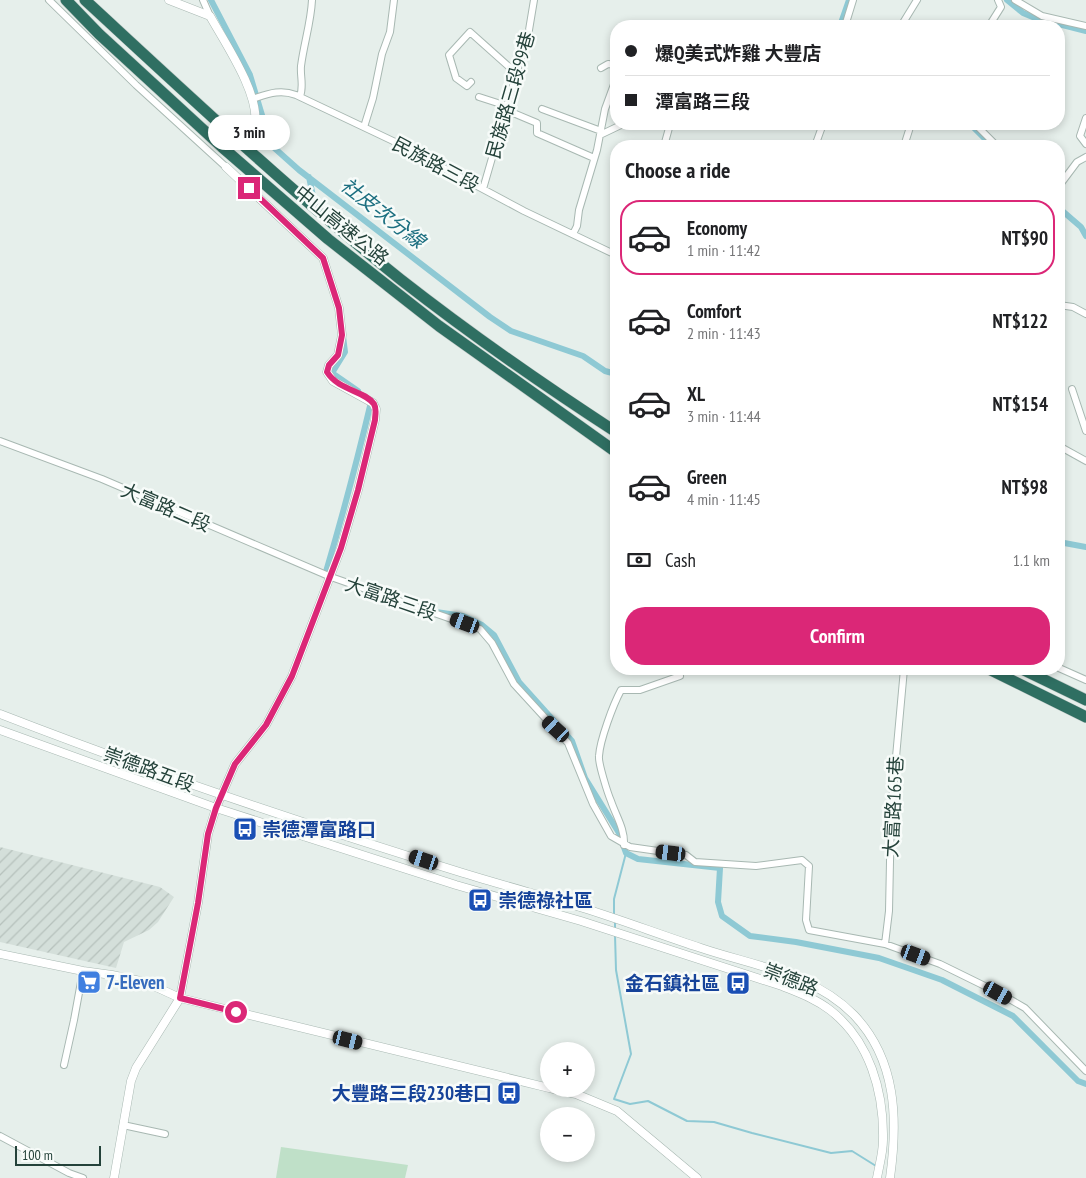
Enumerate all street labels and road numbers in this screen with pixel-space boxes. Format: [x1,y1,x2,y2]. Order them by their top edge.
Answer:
street label: 民族路三段99巷 [480,29,540,161]
street label: 民族路三段 [388,131,484,197]
street label: 中山高速公路 [290,180,394,270]
street label: 大富路二段 [118,477,214,537]
street label: 大富路三段 [342,571,440,625]
street label: 崇德路五段 [100,741,198,797]
street label: 大富路165巷 [878,756,908,858]
street label: 崇德路 [760,958,822,1000]

